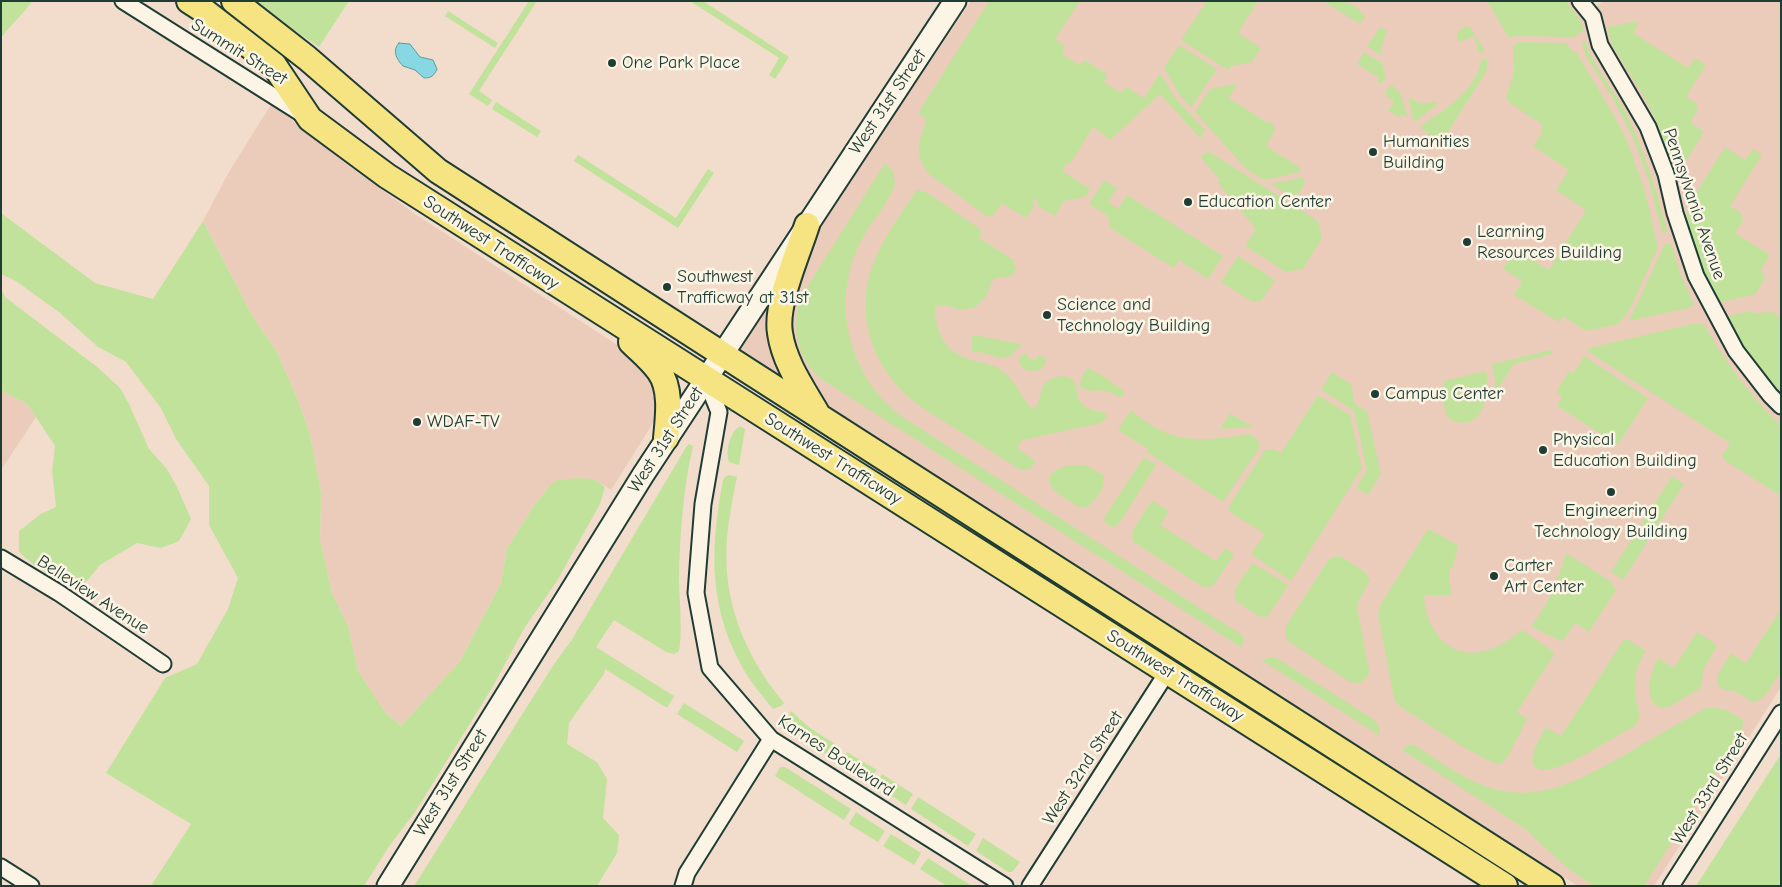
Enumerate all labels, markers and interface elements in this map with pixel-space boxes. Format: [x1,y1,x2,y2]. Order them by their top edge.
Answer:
street label: Summit Street [187,14,291,90]
street label: West 31st Street [845,45,931,159]
place label: One Park Place [622,52,740,74]
marker: One Park Place [606,57,618,69]
street label: Pennsylvania Avenue [1658,126,1730,282]
place label: Humanities Building [1383,131,1469,173]
marker: Humanities Building [1367,146,1379,158]
street label: Southwest Trafficway [419,191,563,295]
place label: Education Center [1198,191,1331,213]
marker: Education Center [1182,196,1194,208]
place label: Learning Resources Building [1477,221,1622,264]
marker: Learning Resources Building [1461,236,1473,248]
place label: Southwest Trafficway at 31st [677,266,808,308]
marker: Southwest Trafficway at 31st [661,281,673,293]
place label: Science and Technology Building [1057,294,1210,336]
marker: Science and Technology Building [1041,309,1053,321]
street label: West 31st Street [624,383,708,497]
place label: Campus Center [1385,383,1503,405]
marker: Campus Center [1369,388,1381,400]
street label: Southwest Trafficway [760,408,906,510]
place label: WDAF-TV [427,411,500,433]
marker: WDAF-TV [411,416,423,428]
place label: Physical Education Building [1553,429,1697,472]
marker: Physical Education Building [1537,444,1549,456]
marker: Engineering Technology Building [1605,486,1617,498]
place label: Engineering Technology Building [1534,500,1688,542]
street label: Belleview Avenue [33,551,153,639]
place label: Carter Art Center [1504,555,1584,598]
marker: Carter Art Center [1488,570,1500,582]
street label: Southwest Trafficway [1102,625,1248,727]
street label: West 32nd Street [1038,707,1128,829]
street label: Karnes Boulevard [774,710,898,802]
street label: West 31st Street [410,726,492,840]
street label: West 33rd Street [1667,729,1753,849]

